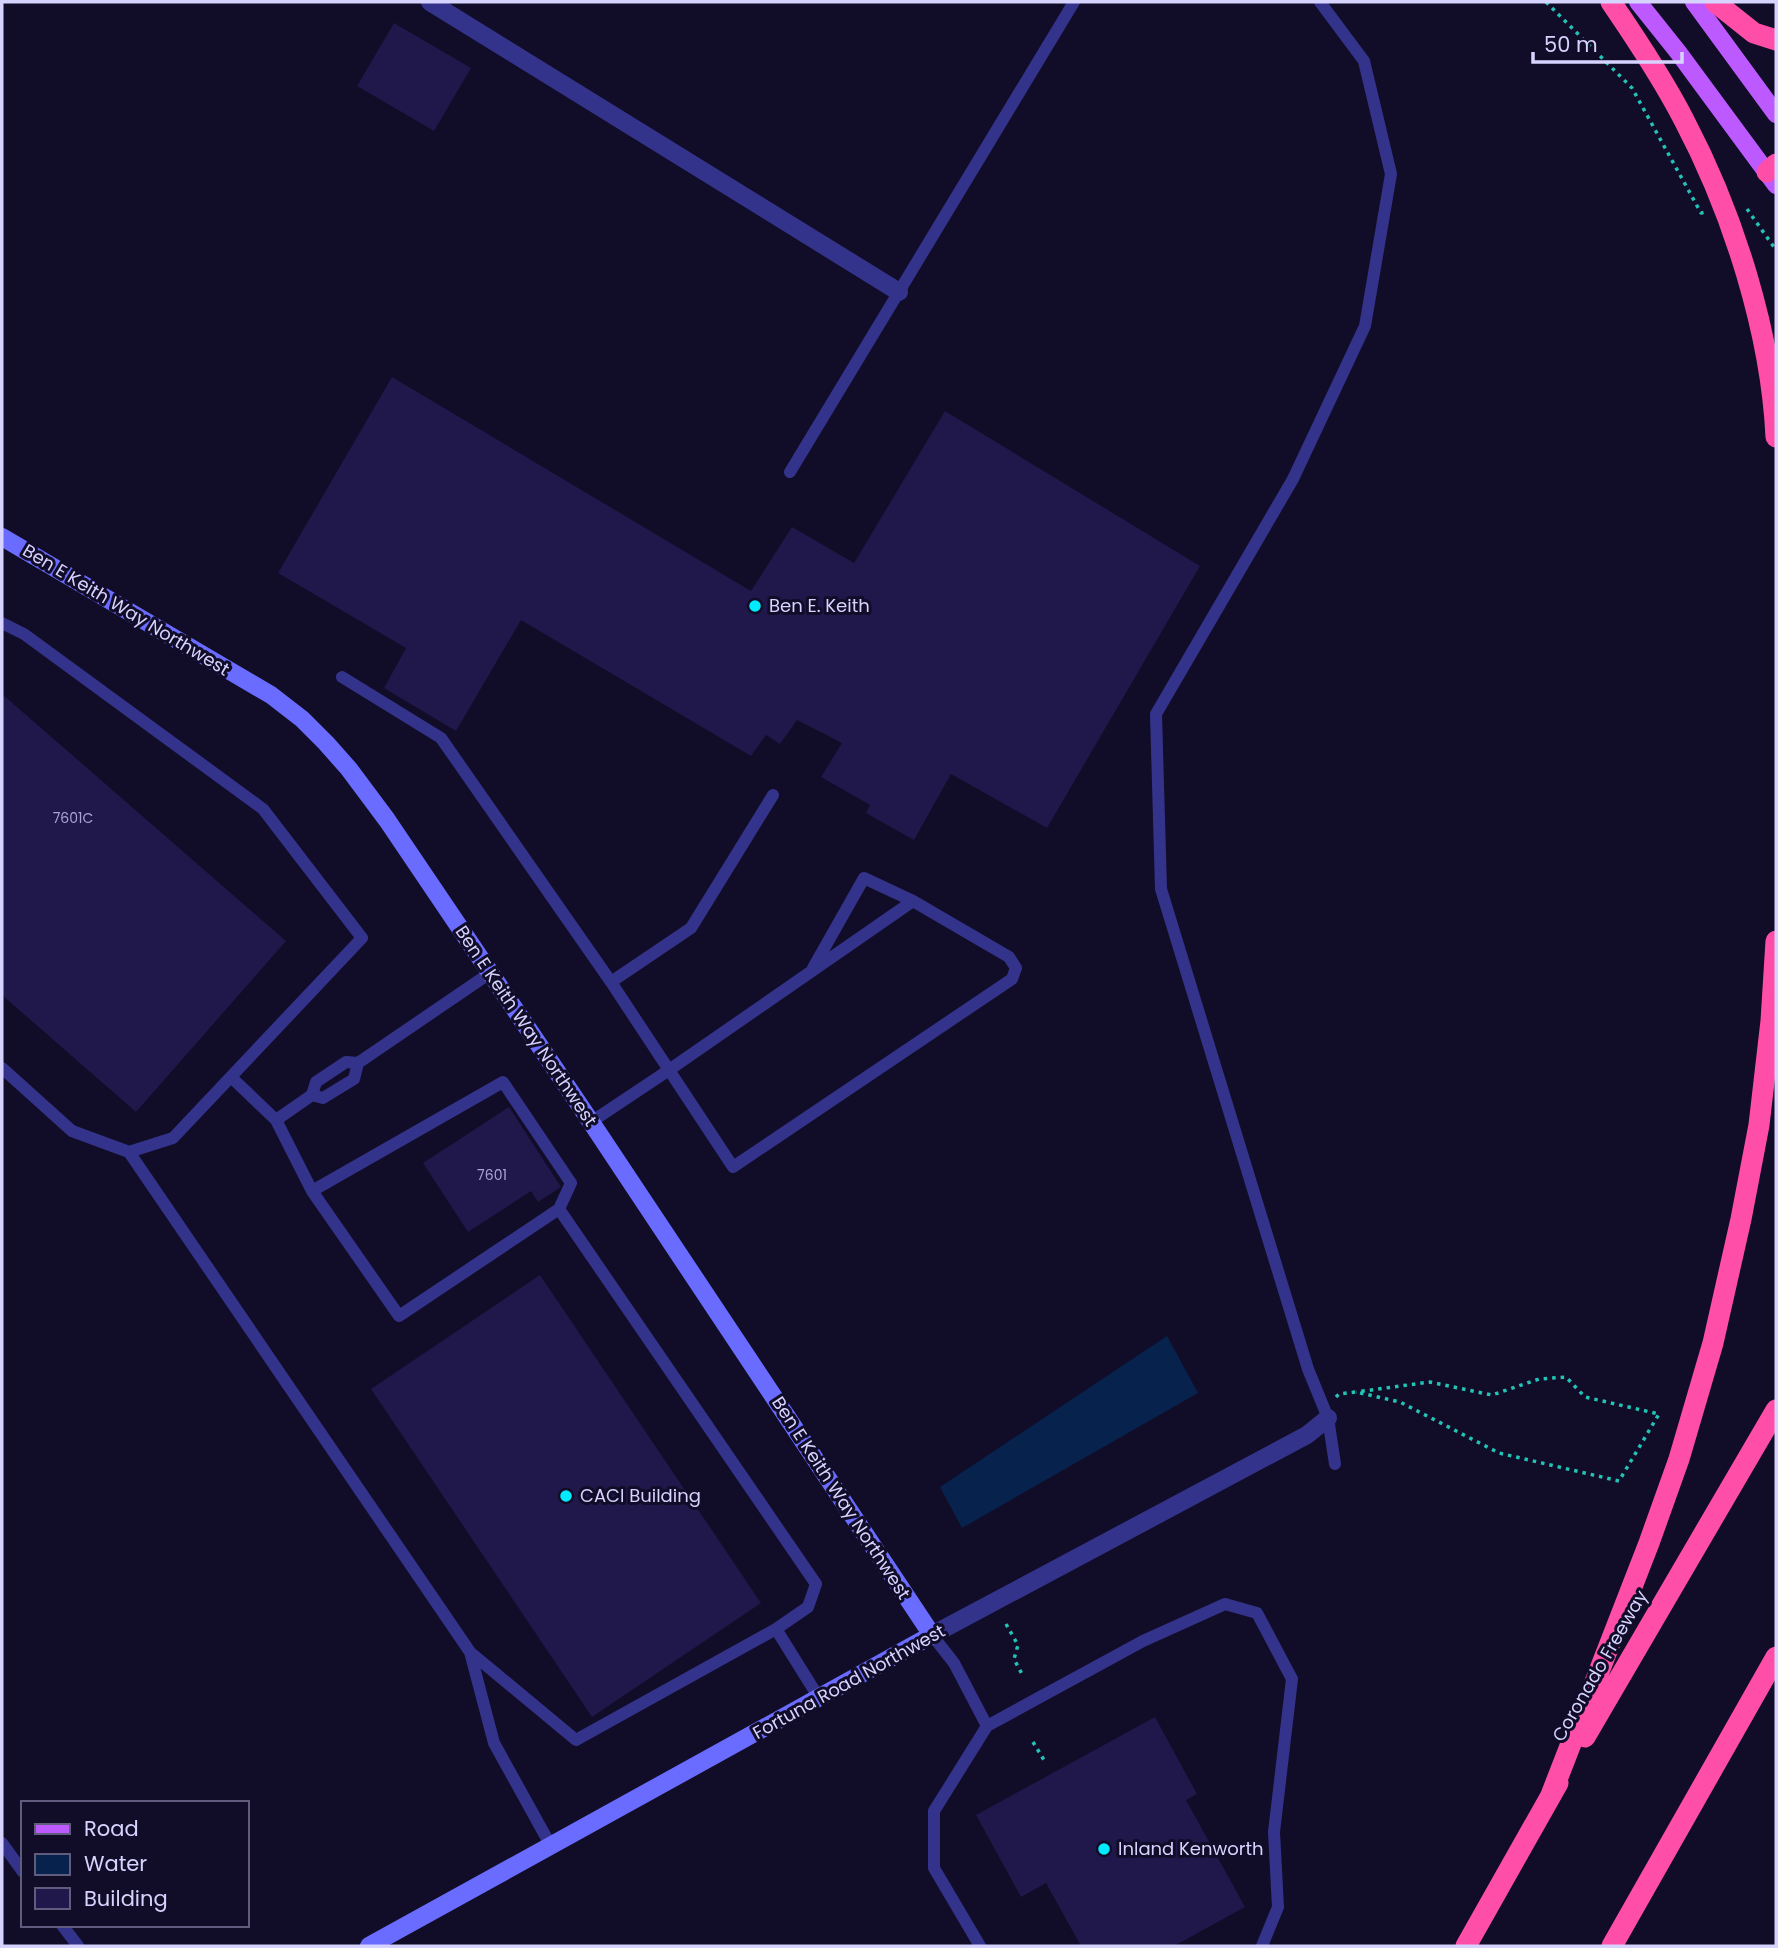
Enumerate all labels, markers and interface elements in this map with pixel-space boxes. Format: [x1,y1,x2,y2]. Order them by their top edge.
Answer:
scale bar [1533,21,1682,65]
text: 50 m [1544,30,1598,59]
street label: Ben E Keith Way Northwest [18,538,234,681]
place label: Ben E. Keith [769,593,870,618]
marker: Ben E. Keith [747,598,763,614]
house number: 7601C [53,808,93,828]
street label: Ben E Keith Way Northwest [450,920,603,1131]
house number: 7601 [477,1165,507,1185]
street label: Ben E Keith Way Northwest [766,1391,917,1604]
place label: CACI Building [580,1483,701,1508]
marker: CACI Building [558,1488,574,1504]
street label: Coronado Freeway [1546,1585,1653,1746]
street label: Fortuna Road Northwest [748,1618,949,1745]
legend [21,1801,248,1927]
text: Road [84,1814,139,1843]
place label: Inland Kenworth [1118,1836,1264,1861]
marker: Inland Kenworth [1096,1841,1112,1857]
text: Water [84,1849,147,1878]
text: Building [84,1884,168,1913]

